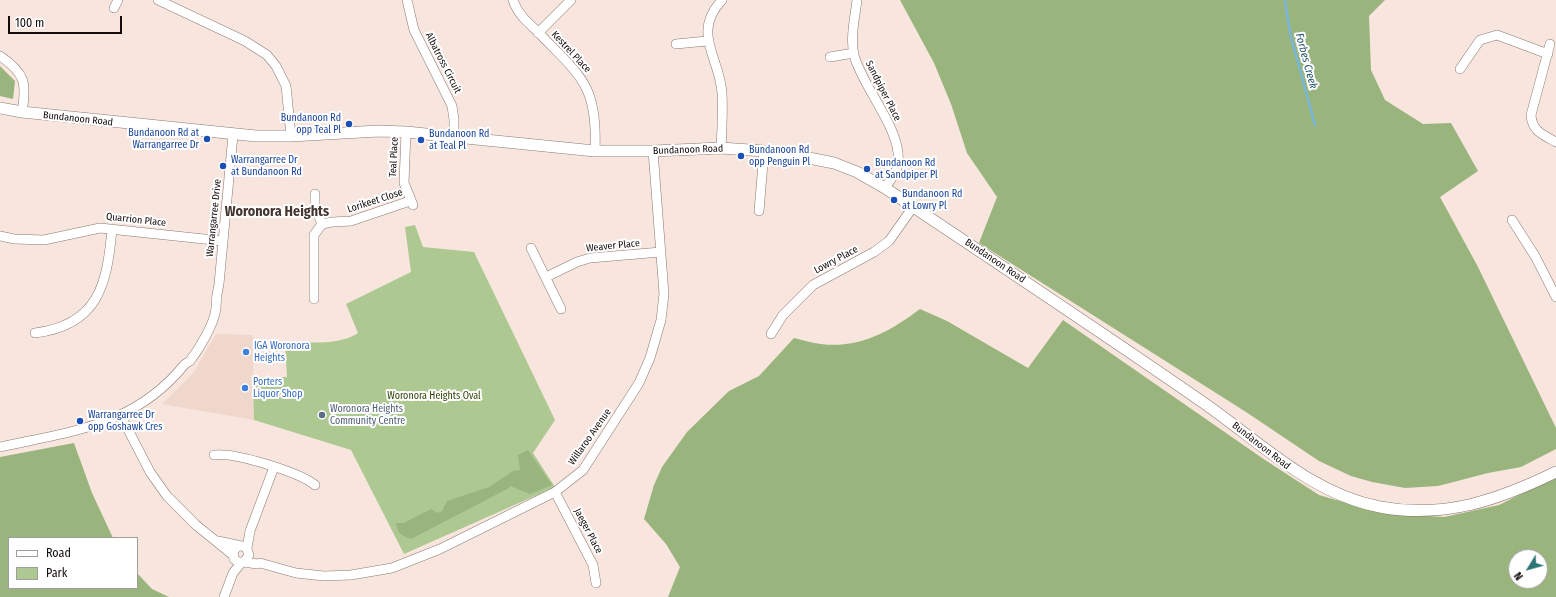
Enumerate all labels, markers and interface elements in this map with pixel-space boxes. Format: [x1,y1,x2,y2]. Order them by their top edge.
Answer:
scale bar [10,8,124,34]
text: 100 m [15,16,44,30]
street label: Kestrel Place [549,29,593,75]
street label: Albatross Circuit [423,31,463,95]
water label: Forbes Creek [1292,32,1320,90]
street label: Sandpiper Place [863,59,903,123]
street label: Bundanoon Road [42,109,114,129]
place label: Bundanoon Rd opp Teal Pl [281,112,341,136]
marker: Bundanoon Rd opp Teal Pl [344,119,354,129]
place label: Bundanoon Rd at Warrangarree Dr [128,127,199,150]
place label: Bundanoon Rd at Teal Pl [429,128,489,152]
marker: Bundanoon Rd at Warrangarree Dr [202,134,212,144]
marker: Bundanoon Rd at Teal Pl [416,135,426,145]
street label: Teal Place [387,137,401,177]
street label: Bundanoon Road [653,143,723,157]
place label: Bundanoon Rd opp Penguin Pl [749,144,810,168]
marker: Bundanoon Rd opp Penguin Pl [736,151,746,161]
place label: Warrangarree Dr at Bundanoon Rd [231,154,302,178]
place label: Bundanoon Rd at Sandpiper Pl [875,157,938,180]
marker: Warrangarree Dr at Bundanoon Rd [218,161,228,171]
marker: Bundanoon Rd at Sandpiper Pl [862,164,872,174]
street label: Warrangarree Drive [204,178,224,258]
street label: Lorikeet Close [346,186,404,216]
place label: Bundanoon Rd at Lowry Pl [902,188,962,212]
marker: Bundanoon Rd at Lowry Pl [889,195,899,205]
district label: Woronora Heights [225,204,329,220]
street label: Quarrion Place [105,211,167,229]
street label: Bundanoon Road [962,236,1028,286]
street label: Weaver Place [586,237,640,255]
street label: Lowry Place [812,243,860,277]
place label: IGA Woronora Heights [254,340,310,364]
marker: IGA Woronora Heights [241,347,251,357]
place label: Porters Liquor Shop [253,376,302,400]
marker: Porters Liquor Shop [240,383,250,393]
park label: Woronora Heights Oval [387,390,481,402]
place label: Woronora Heights Community Centre [330,403,405,426]
street label: Willaroo Avenue [566,406,614,468]
place label: Warrangarree Dr opp Goshawk Cres [88,409,163,432]
marker: Woronora Heights Community Centre [317,410,327,420]
marker: Warrangarree Dr opp Goshawk Cres [75,416,85,426]
street label: Bundanoon Road [1230,420,1292,472]
street label: Jaeger Place [571,506,605,556]
legend [8,537,138,589]
text: Road [46,546,71,560]
north arrow [1508,549,1548,589]
text: Park [46,566,67,580]
text: N [1512,569,1526,582]

